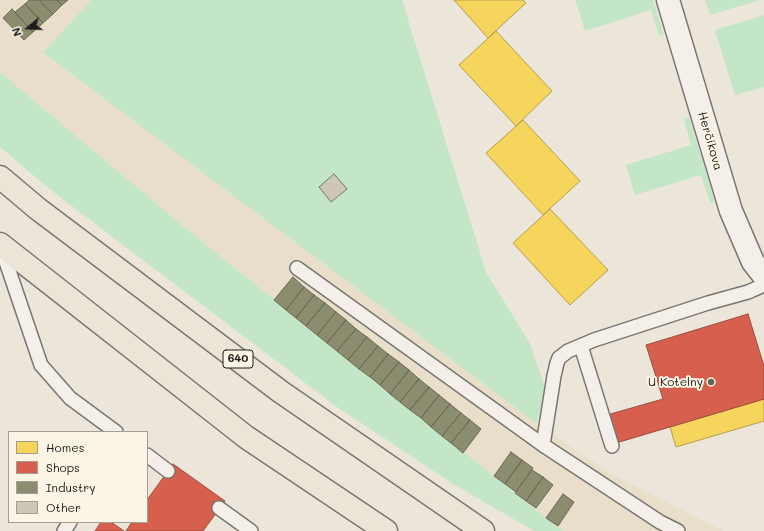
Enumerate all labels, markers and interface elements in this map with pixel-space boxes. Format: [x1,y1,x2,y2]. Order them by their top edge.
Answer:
north arrow [8,8,48,48]
text: N [8,26,25,38]
street label: Herčíkova [695,110,725,172]
road number: 640 [223,350,253,368]
place label: U Kotelny [648,375,703,389]
marker: U Kotelny [706,377,716,387]
legend [8,431,148,523]
text: Homes [46,439,85,455]
text: Shops [46,459,80,475]
text: Industry [46,479,95,495]
text: Other [46,499,81,515]

